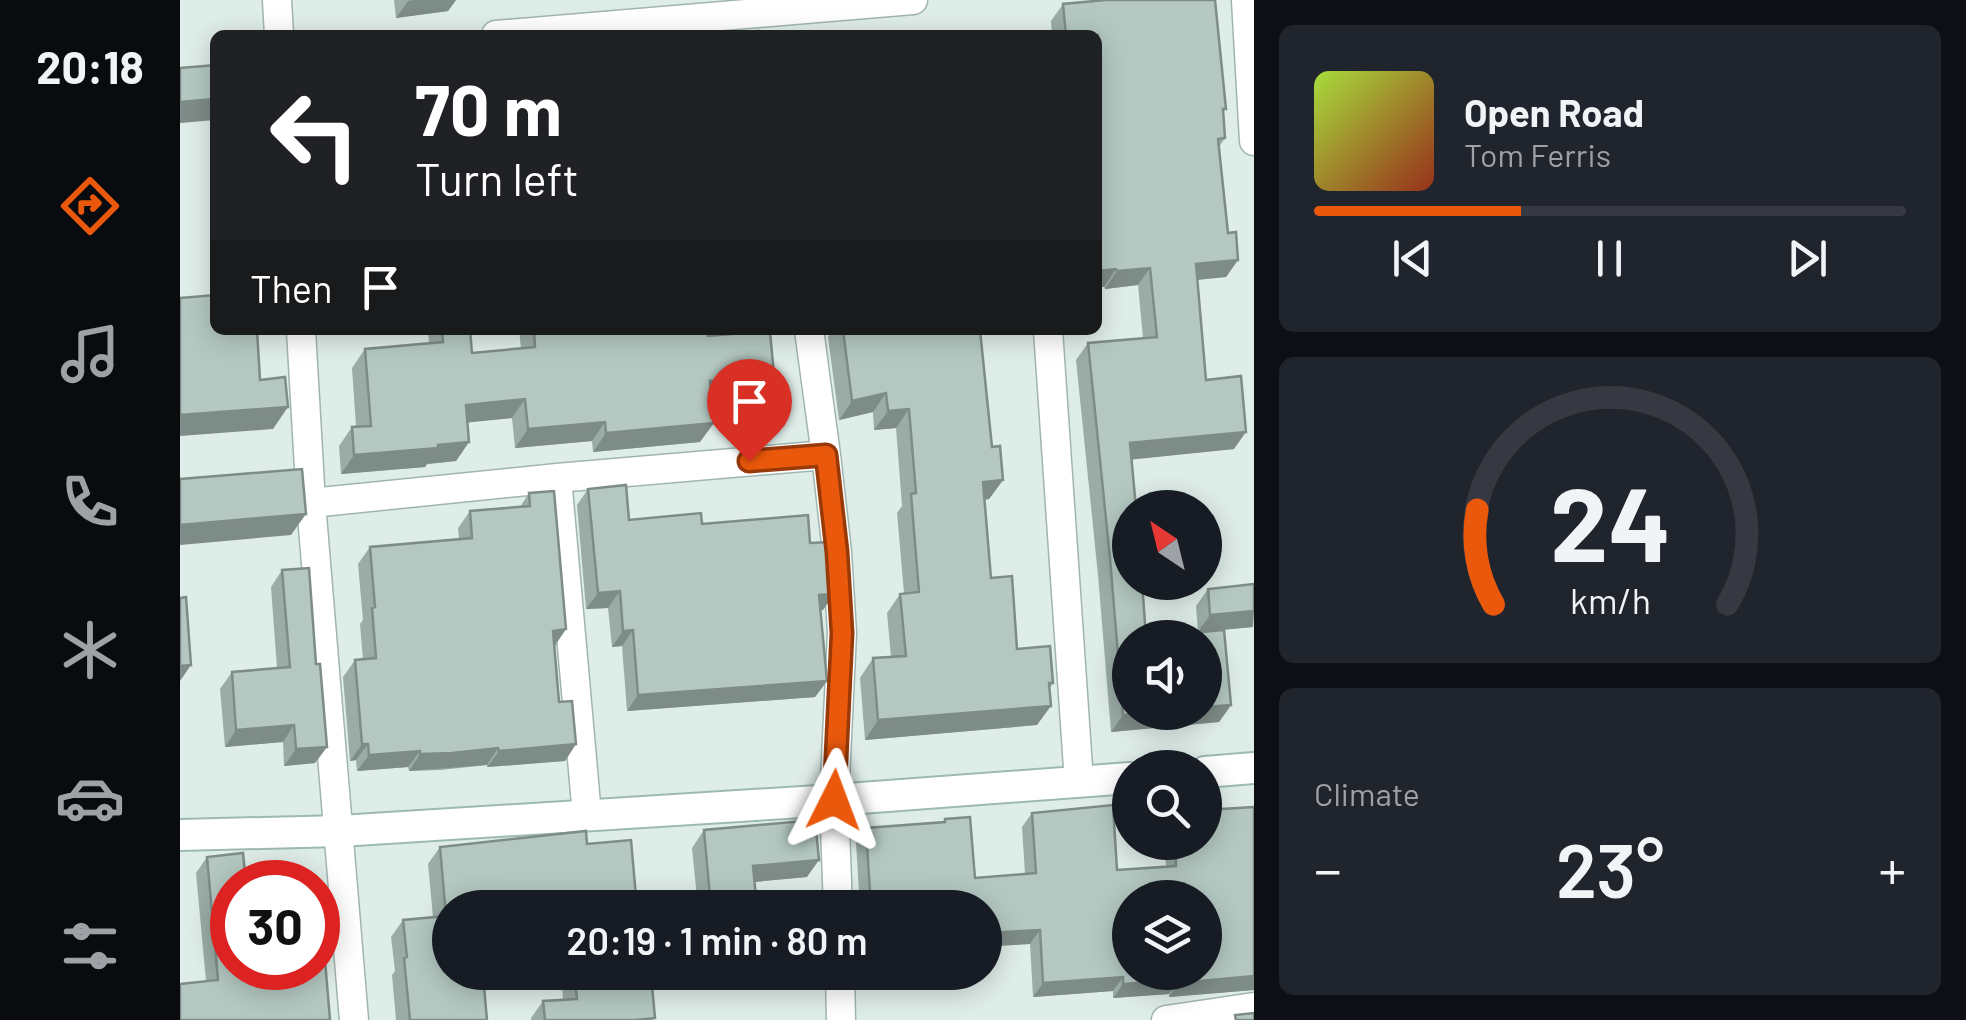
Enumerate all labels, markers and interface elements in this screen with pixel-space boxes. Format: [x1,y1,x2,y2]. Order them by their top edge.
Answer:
text: 20:18 [36,39,144,93]
text: 70 m [415,66,562,150]
icon: left [250,70,380,200]
text: Open Road [1464,89,1644,135]
text: Tom Ferris [1464,135,1611,173]
text: Turn left [415,151,579,205]
icon: directions [55,171,125,241]
icon: previous [1385,231,1440,286]
icon: pause [1582,231,1637,286]
icon: next [1780,231,1835,286]
icon: arrive [353,260,408,315]
text: Then [250,265,333,311]
icon: music [55,319,125,389]
pin [707,359,792,462]
icon: arrive [722,374,777,429]
text: 24 [1549,458,1671,583]
icon: phone [55,467,125,537]
north arrow [1112,490,1222,600]
map controls [1112,490,1222,990]
text: km/h [1570,578,1650,621]
icon: climate [55,615,125,685]
button: sound [1112,620,1222,730]
position arrow [782,748,886,852]
button: search [1112,750,1222,860]
icon: car [55,763,125,833]
text: Climate [1314,774,1420,812]
text: 23° [1556,823,1664,913]
text: − [1314,835,1342,901]
text: + [1878,835,1906,901]
speed limit sign: 30 [210,860,340,990]
button: layers [1112,880,1222,990]
icon: filters [55,911,125,981]
text: 20:19 · 1 min · 80 m [567,917,867,963]

